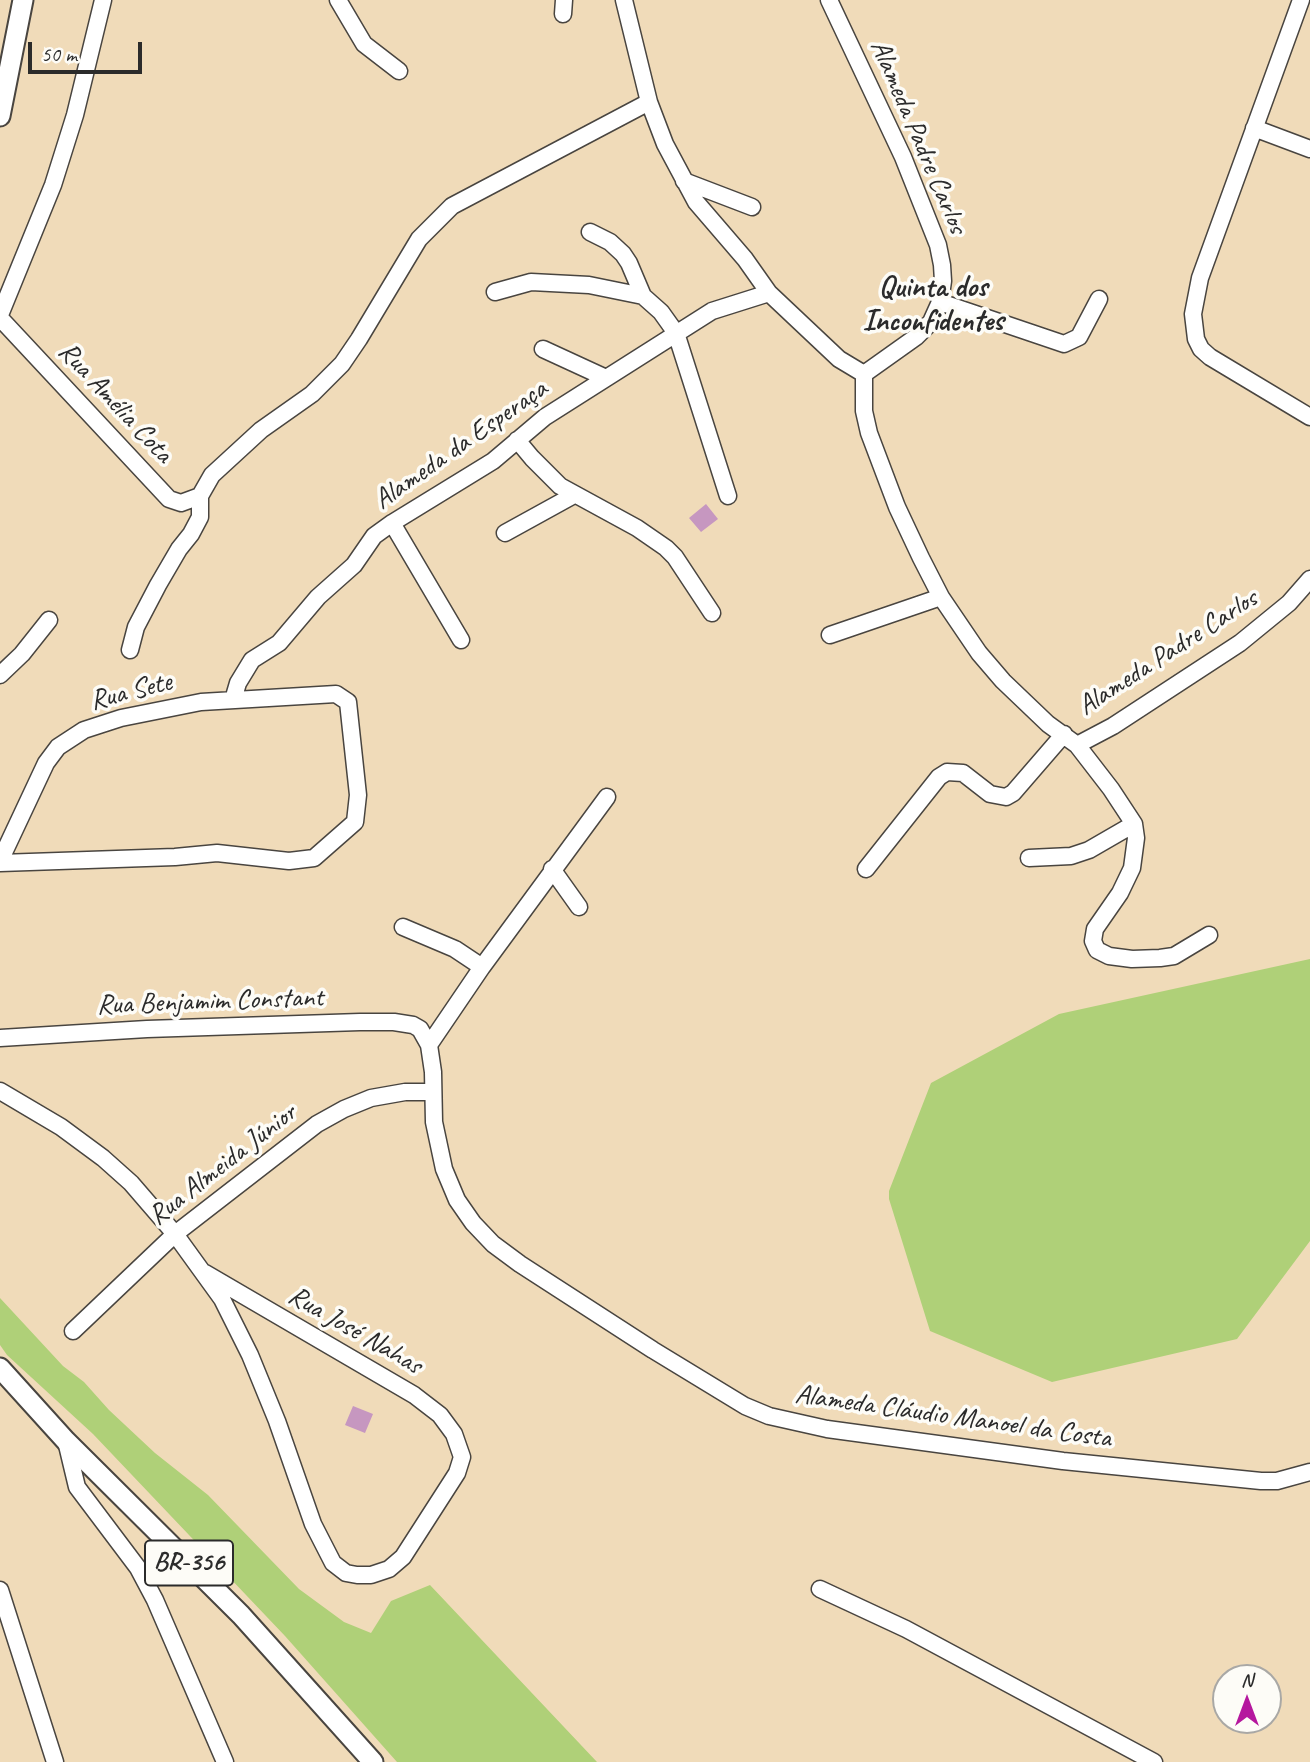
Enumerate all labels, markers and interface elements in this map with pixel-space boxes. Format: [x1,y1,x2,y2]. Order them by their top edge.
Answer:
scale bar [32,28,145,72]
street label: Alameda Padre Carlos [862,35,974,239]
text: 50 m [41,41,77,67]
district label: Quinta dos Inconfidentes [862,270,1004,340]
street label: Rua Amélia Cota [51,336,179,470]
street label: Alameda da Esperaça [368,373,554,517]
street label: Alameda Padre Carlos [1072,582,1264,724]
street label: Rua Sete [87,666,175,718]
street label: Rua Benjamim Constant [96,981,324,1023]
street label: Rua Almeida Júnior [142,1097,304,1233]
street label: Rua José Nahas [282,1279,428,1383]
street label: Alameda Cláudio Manoel da Costa [793,1378,1113,1456]
road number: BR-356 [145,1540,233,1586]
north arrow [1212,1664,1282,1734]
text: N [1241,1668,1253,1692]

